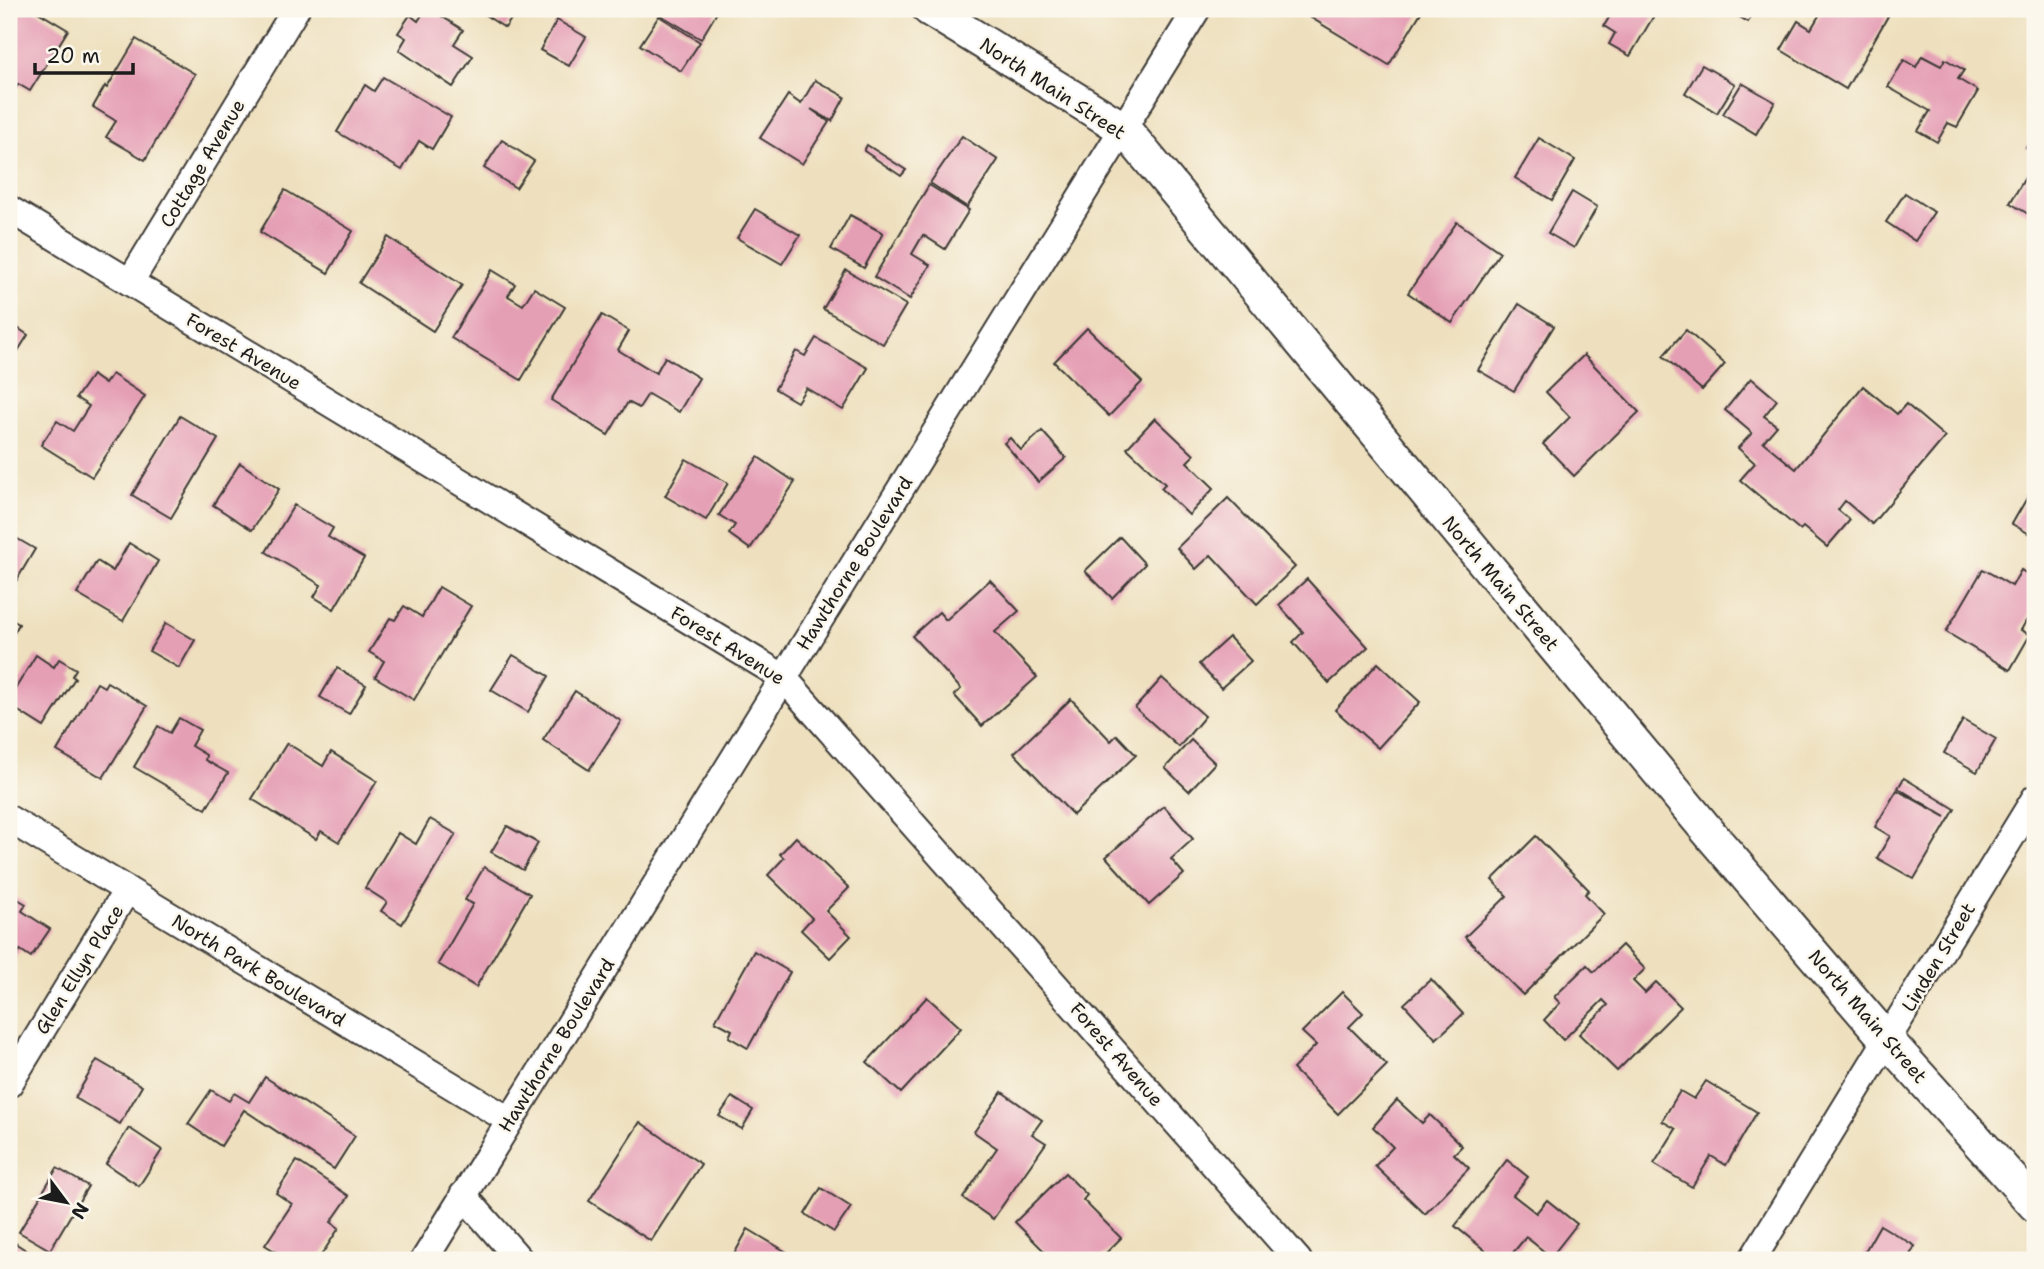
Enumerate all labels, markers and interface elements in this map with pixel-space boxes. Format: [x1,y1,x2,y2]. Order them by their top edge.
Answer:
scale bar [35,32,133,76]
street label: North Main Street [975,32,1131,145]
text: 20 m [46,42,100,70]
street label: Cottage Avenue [154,94,251,232]
street label: Forest Avenue [181,307,306,396]
street label: Hawthorne Boulevard [791,471,918,655]
street label: North Main Street [1437,510,1565,656]
street label: Forest Avenue [666,600,790,691]
street label: Linden Street [1896,898,1981,1016]
street label: Glen Ellyn Place [29,900,129,1039]
street label: North Park Boulevard [167,908,350,1032]
street label: North Main Street [1803,944,1933,1088]
street label: Hawthorne Boulevard [493,953,620,1137]
street label: Forest Avenue [1064,997,1169,1112]
north arrow [32,1168,102,1238]
text: N [65,1198,95,1224]

